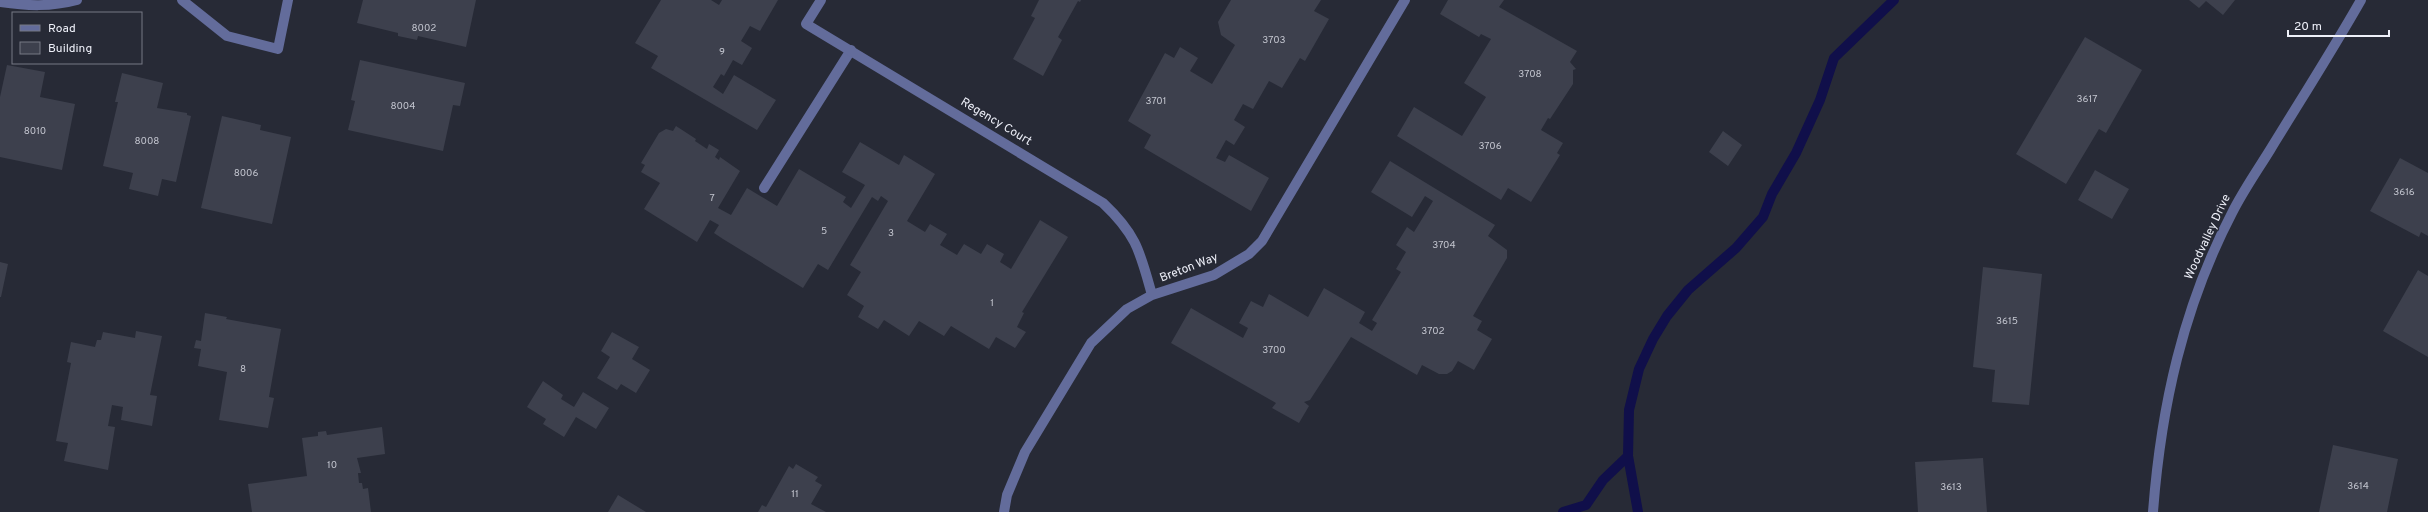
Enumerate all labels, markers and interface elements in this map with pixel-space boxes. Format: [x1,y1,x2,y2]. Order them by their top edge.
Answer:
legend [12,12,142,64]
scale bar [2288,12,2389,38]
text: 20 m [2294,19,2322,35]
text: Road [48,21,76,37]
house number: 8002 [412,22,436,35]
house number: 3703 [1262,34,1286,47]
text: Building [48,41,92,57]
house number: 9 [719,46,725,59]
house number: 3708 [1518,68,1542,81]
house number: 3617 [2077,93,2097,106]
street label: Regency Court [957,94,1035,150]
house number: 3701 [1146,95,1167,108]
house number: 8004 [391,100,415,113]
house number: 8010 [24,125,46,138]
house number: 8008 [135,135,159,148]
house number: 3706 [1478,140,1502,153]
house number: 8006 [234,167,258,180]
house number: 3616 [2393,186,2415,199]
house number: 7 [709,192,715,205]
street label: Woodvalley Drive [2181,192,2235,282]
house number: 5 [821,225,827,238]
house number: 3 [888,227,894,240]
house number: 3704 [1432,239,1456,252]
street label: Breton Way [1157,250,1221,286]
house number: 1 [990,297,994,310]
house number: 3615 [1996,315,2018,328]
house number: 3702 [1421,325,1445,338]
house number: 3700 [1262,344,1286,357]
house number: 8 [240,363,246,376]
house number: 10 [327,459,337,472]
house number: 3614 [2347,480,2369,493]
house number: 3613 [1940,481,1962,494]
house number: 11 [791,488,799,501]

